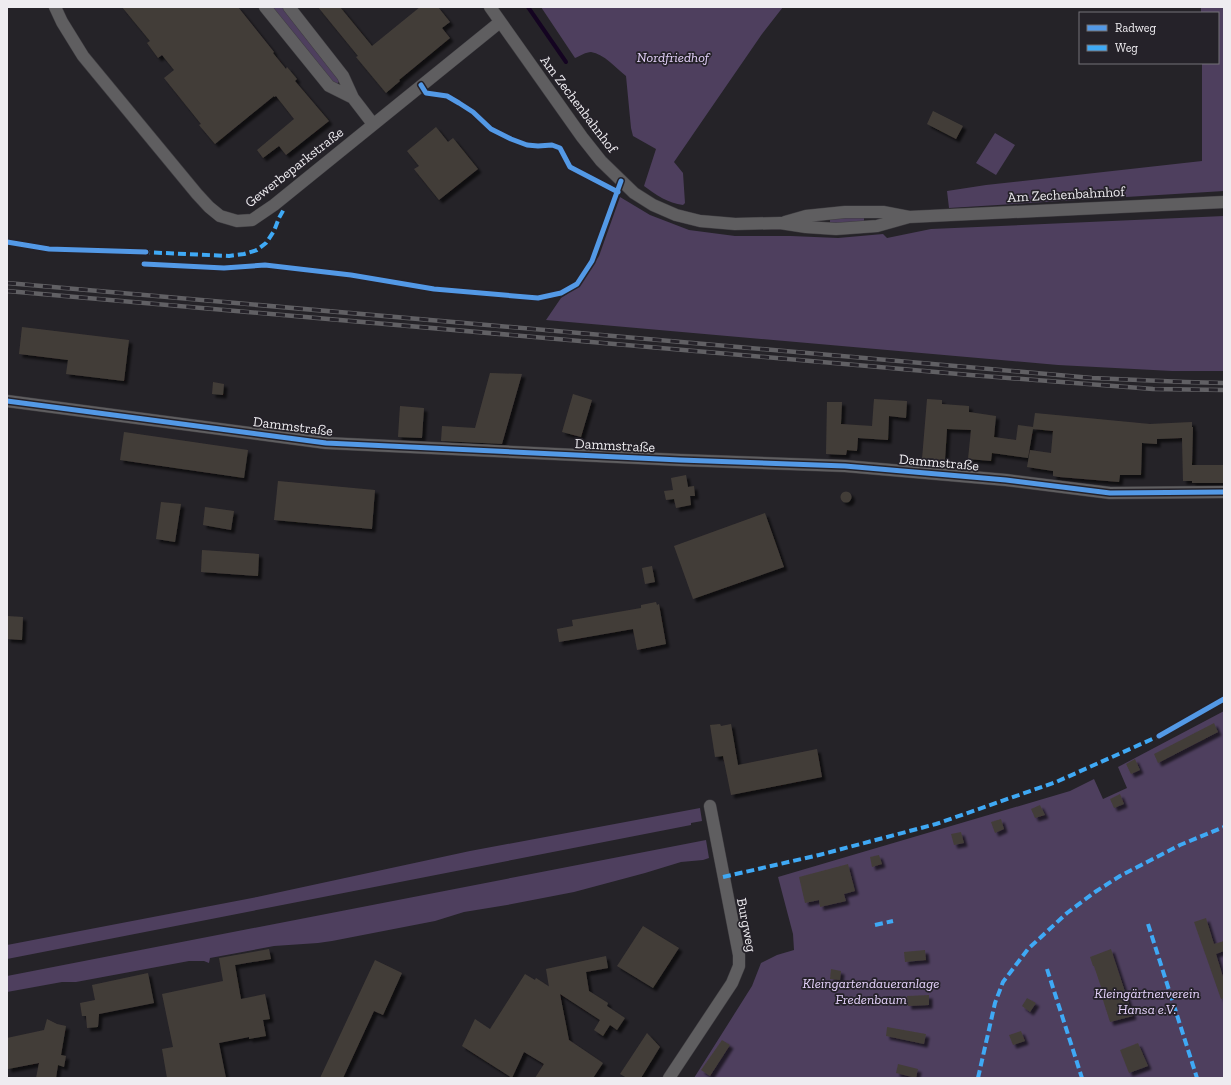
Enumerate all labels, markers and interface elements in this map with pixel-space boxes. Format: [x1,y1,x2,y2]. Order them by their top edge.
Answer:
legend [1079,12,1219,64]
text: Radweg [1115,21,1156,35]
text: Weg [1115,41,1138,55]
park label: Nordfriedhof [637,49,711,66]
street label: Am Zechenbahnhof [536,52,622,158]
street label: Gewerbeparkstraße [242,123,347,211]
street label: Am Zechenbahnhof [1007,183,1127,206]
street label: Dammstraße [252,413,334,440]
street label: Dammstraße [574,435,656,456]
street label: Dammstraße [898,451,980,475]
street label: Burgweg [733,897,760,954]
park label: Kleingartendaueranlage Fredenbaum [803,975,939,1008]
park label: Kleingärtnerverein Hansa e.V. [1094,985,1200,1018]

